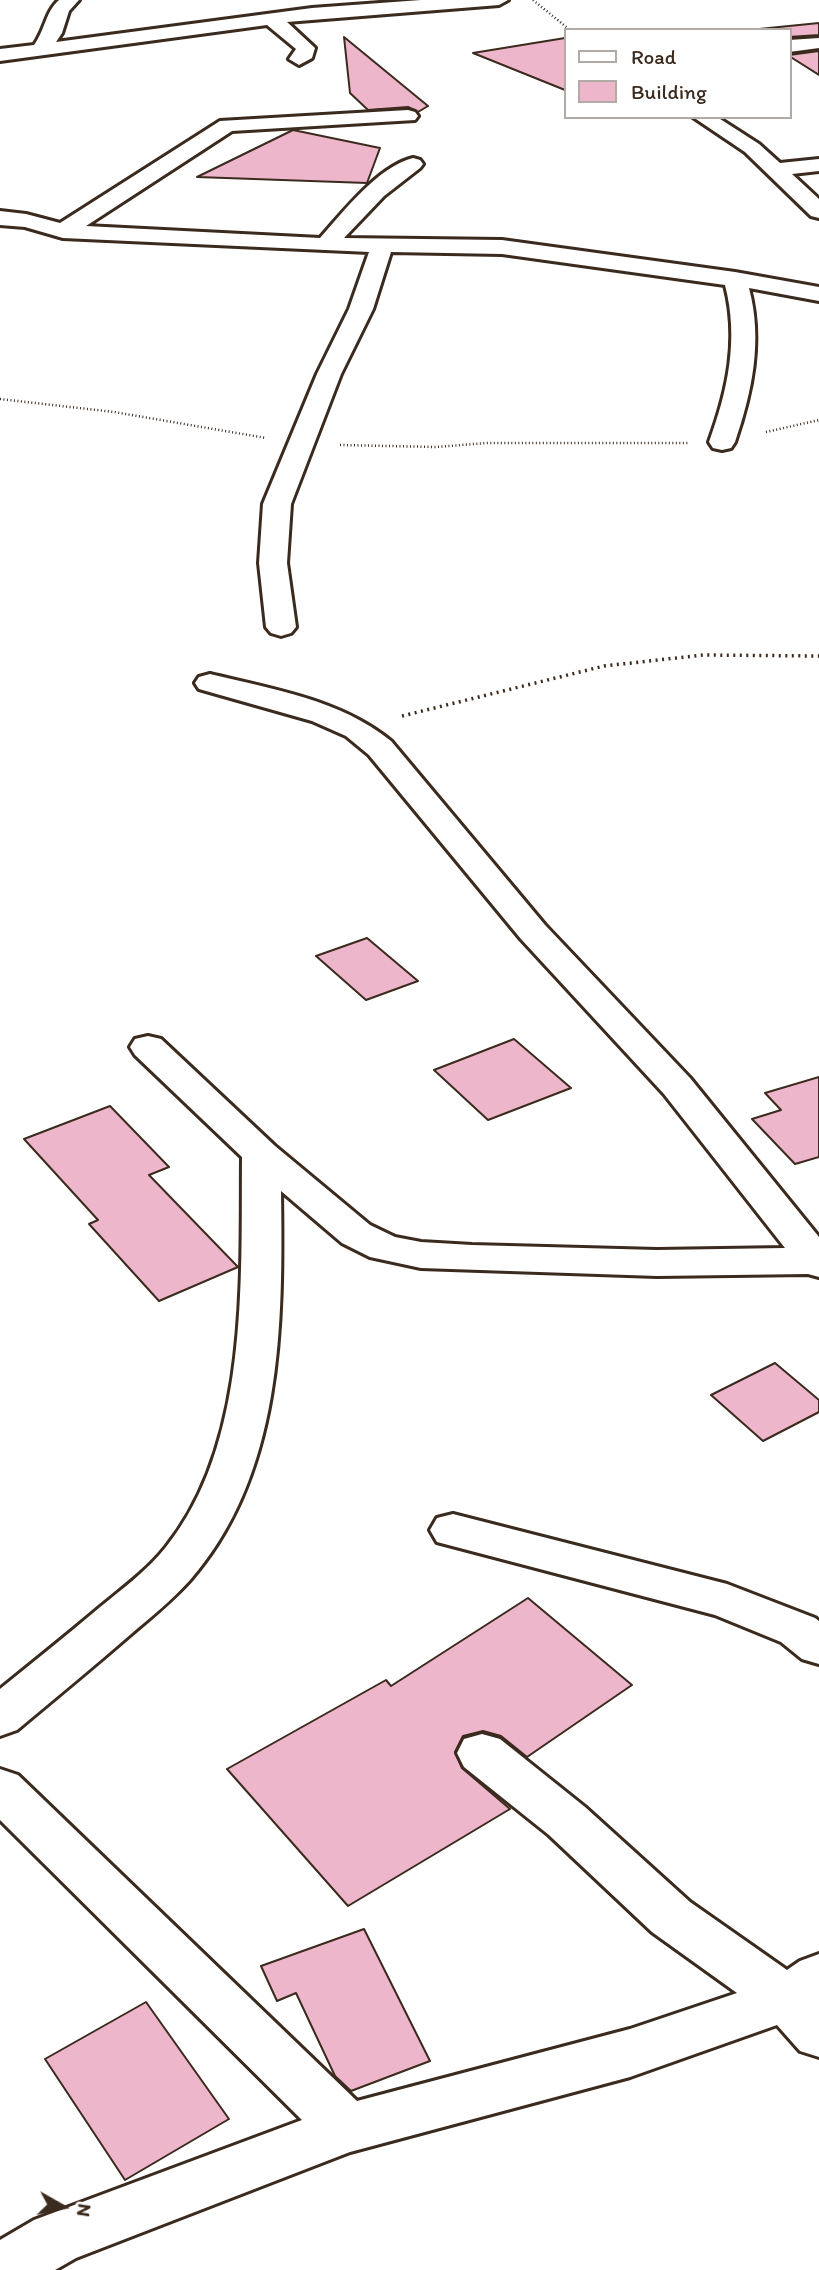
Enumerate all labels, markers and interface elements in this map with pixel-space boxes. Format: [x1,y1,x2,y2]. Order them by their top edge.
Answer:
legend [564,28,791,119]
text: Road [631,44,676,69]
text: Building [631,79,707,104]
north arrow [28,2172,98,2242]
text: N [72,2202,97,2218]

